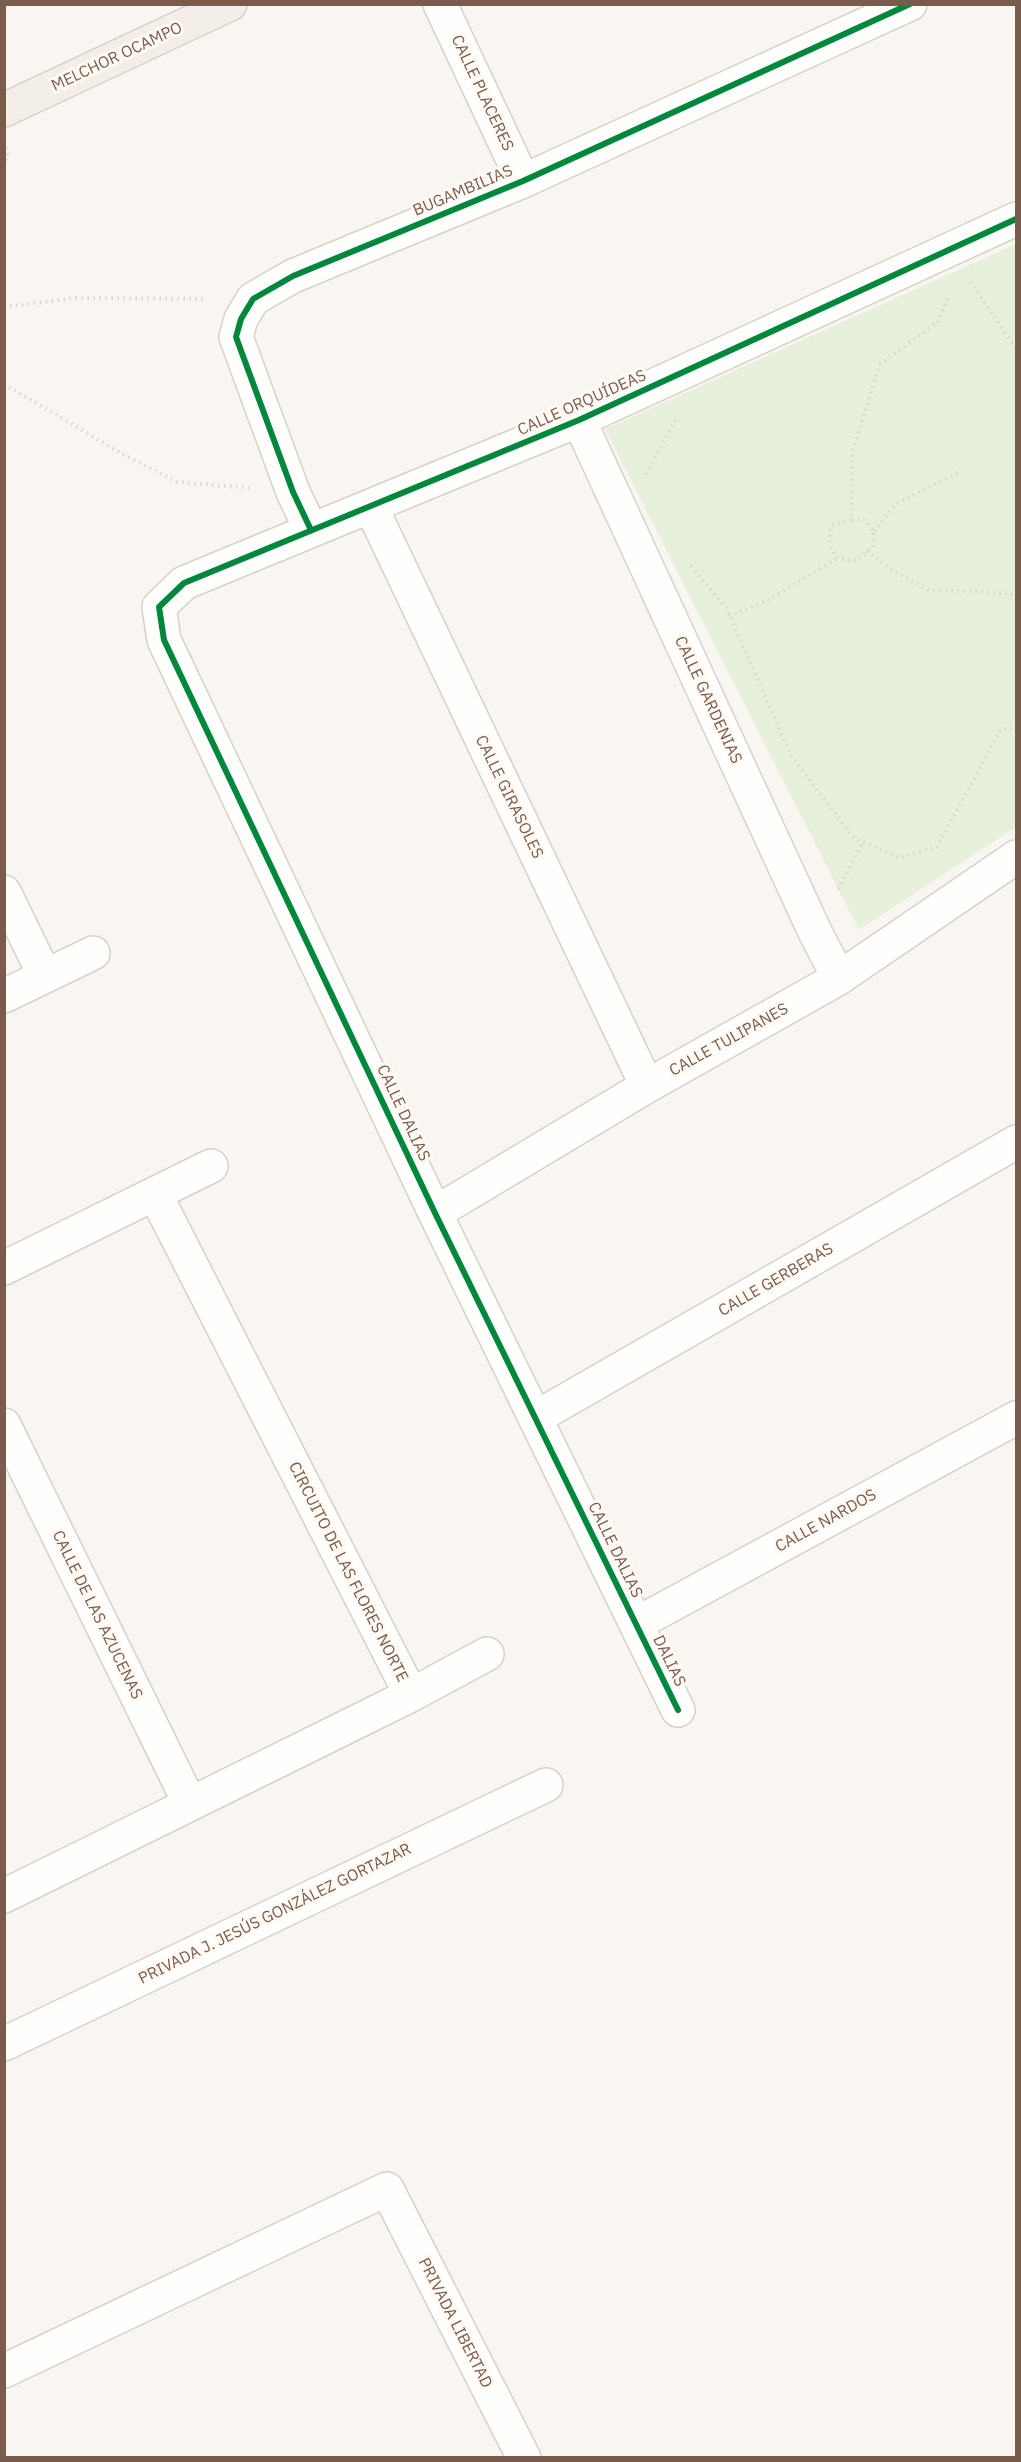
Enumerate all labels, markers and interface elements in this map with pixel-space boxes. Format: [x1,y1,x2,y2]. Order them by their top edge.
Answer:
street label: MELCHOR OCAMPO [49,18,185,96]
street label: CALLE PLACERES [447,32,517,154]
street label: BUGAMBILIAS [410,161,516,221]
street label: CALLE ORQUÍDEAS [515,366,649,440]
street label: CALLE GARDENIAS [670,633,746,767]
street label: CALLE GIRASOLES [471,732,547,862]
street label: CALLE TULIPANES [666,999,792,1081]
street label: CALLE DALIAS [372,1062,434,1164]
street label: CALLE GERBERAS [715,1239,837,1321]
street label: CIRCUITO DE LAS FLORES NORTE [284,1459,412,1685]
street label: CALLE NARDOS [772,1485,880,1557]
street label: CALLE DALIAS [584,1499,646,1601]
street label: CALLE DE LAS AZUCENAS [48,1528,146,1702]
street label: DALIAS [648,1632,690,1690]
street label: PRIVADA J. JESÚS GONZÁLEZ GORTAZAR [135,1839,415,1989]
street label: PRIVADA LIBERTAD [414,2255,496,2391]

